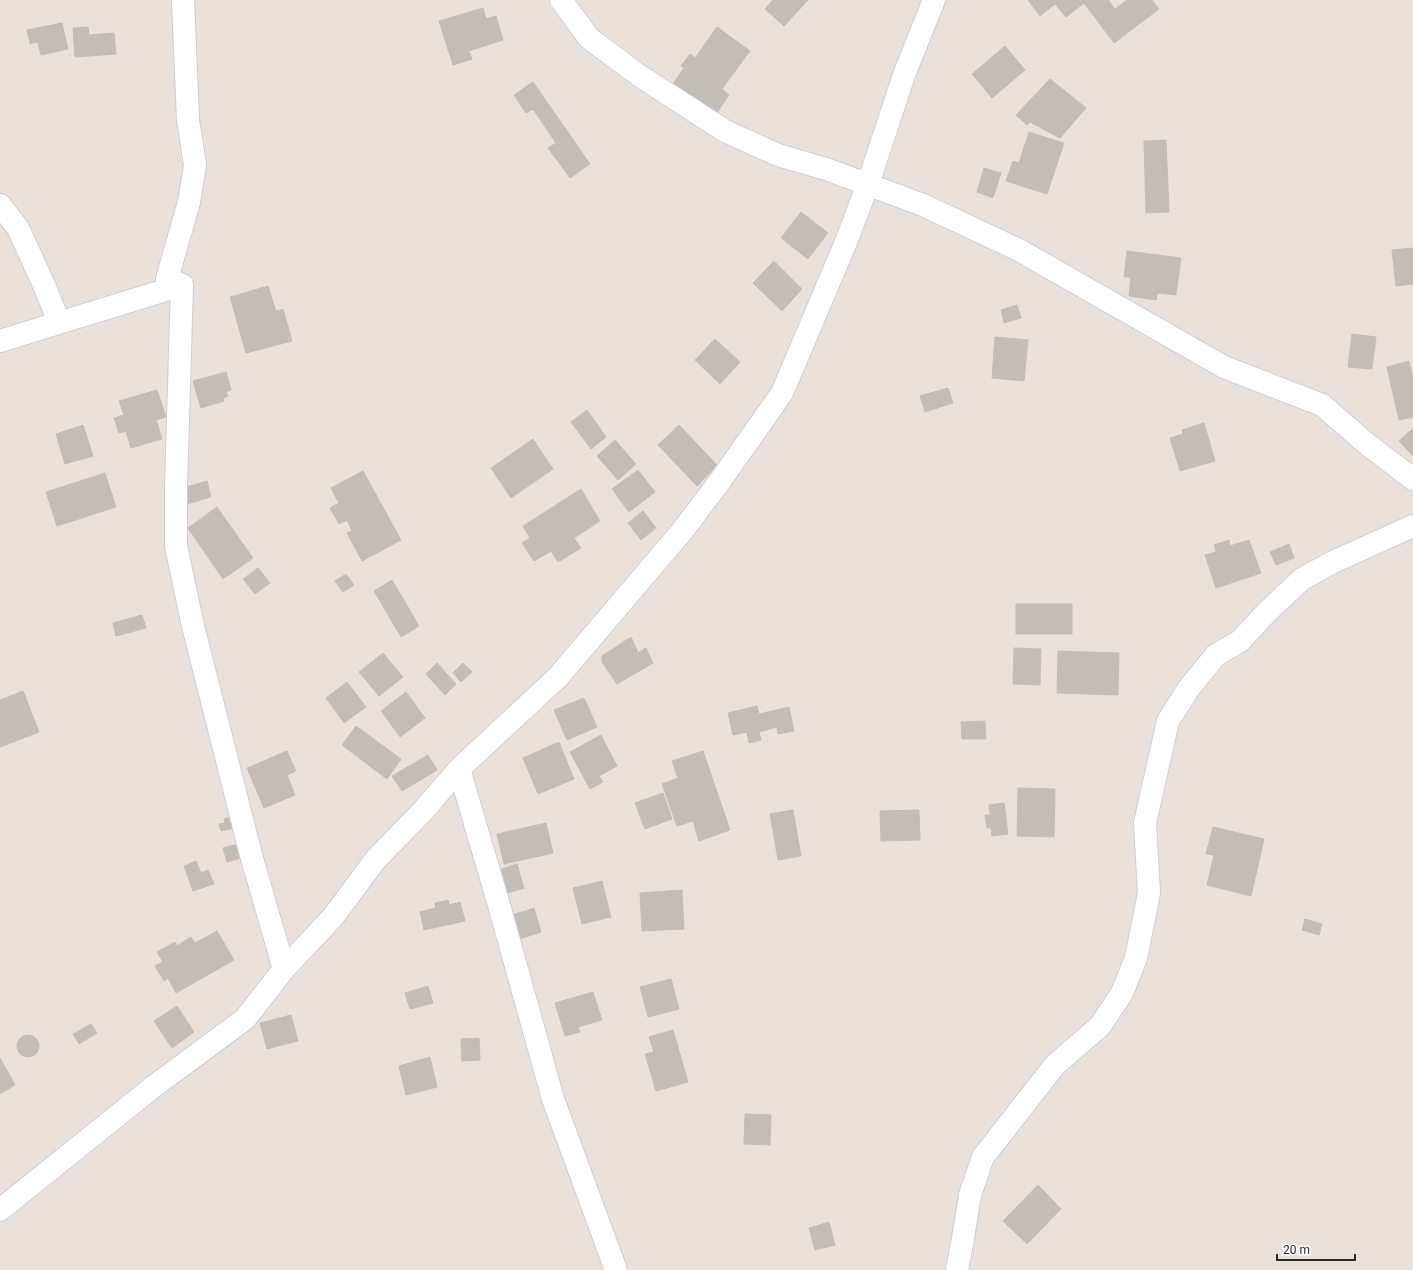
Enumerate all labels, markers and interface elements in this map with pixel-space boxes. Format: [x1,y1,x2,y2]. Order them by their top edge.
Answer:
scale bar [1277,1236,1355,1262]
text: 20 m [1283,1243,1310,1257]

